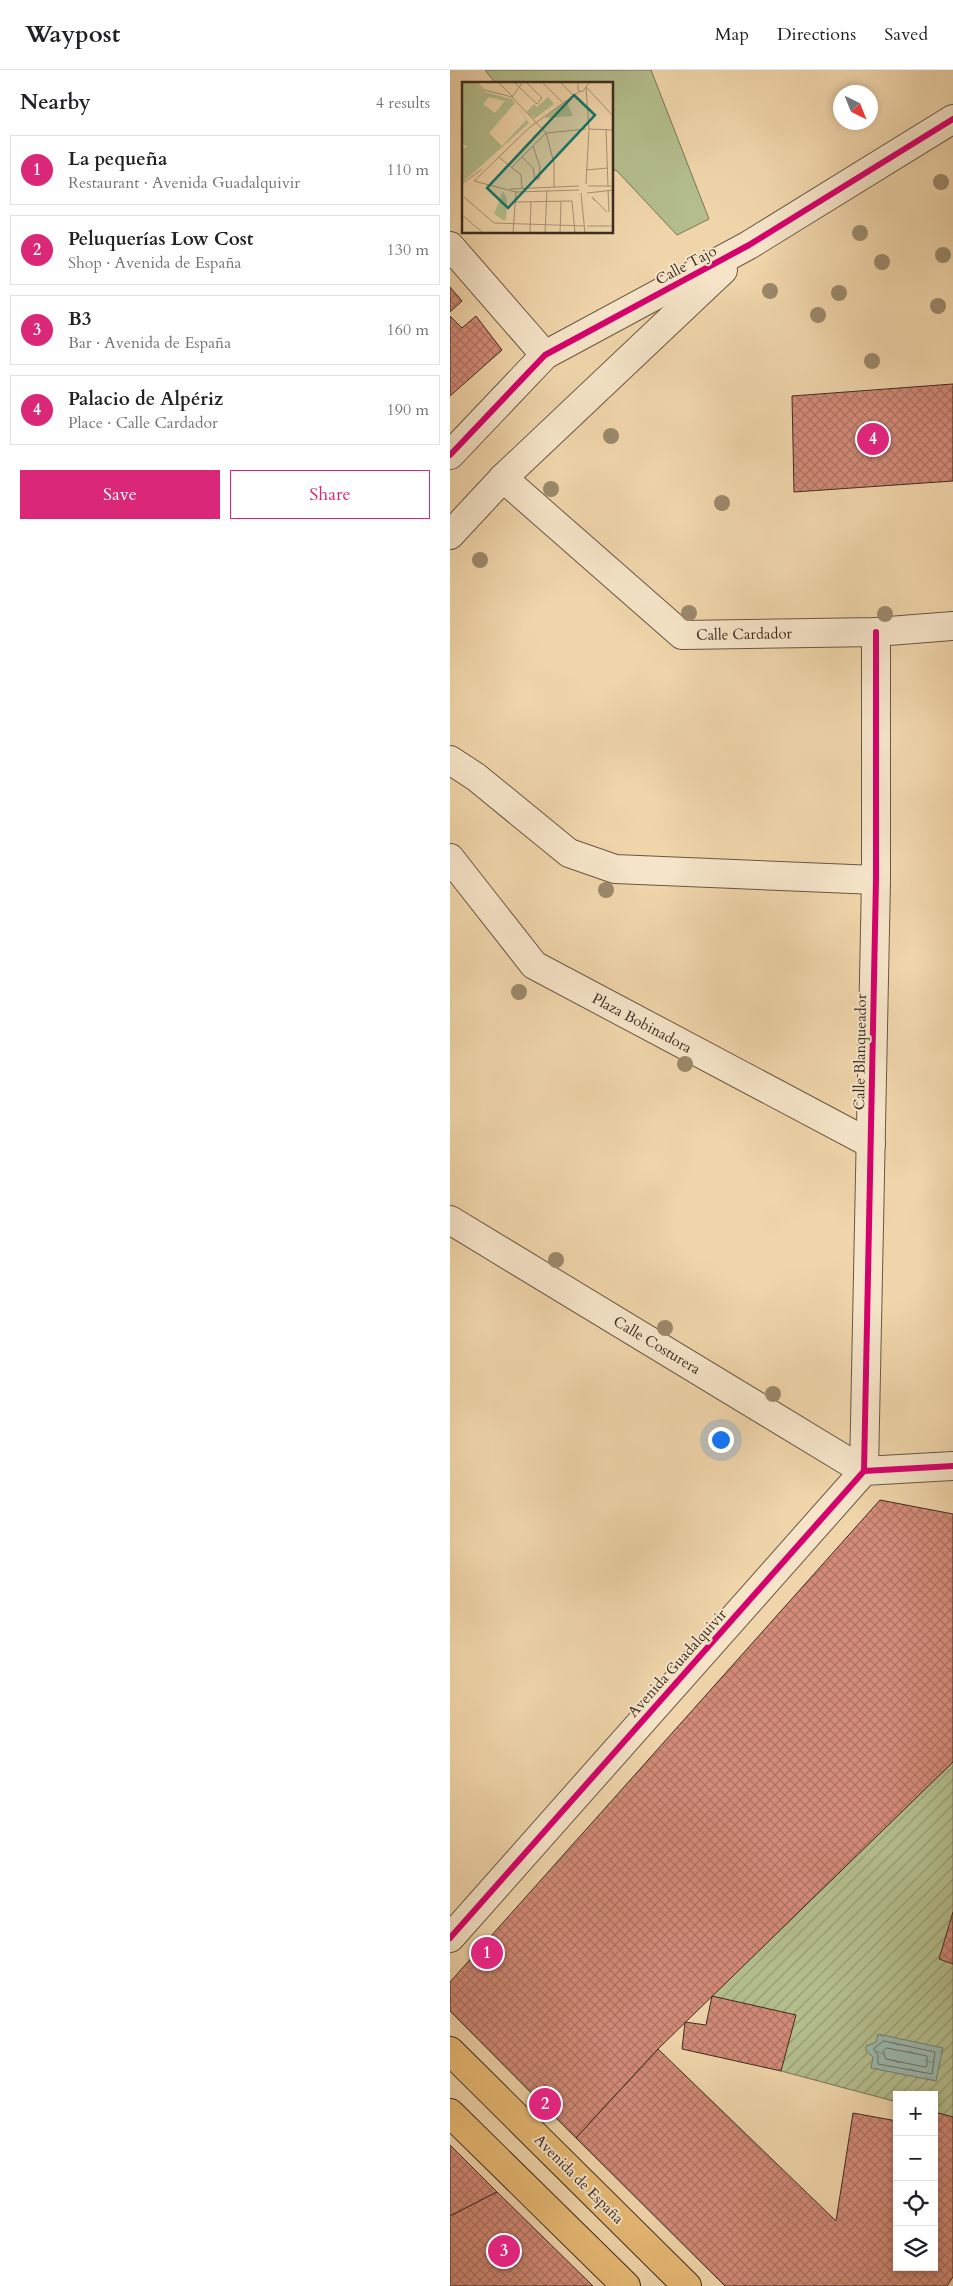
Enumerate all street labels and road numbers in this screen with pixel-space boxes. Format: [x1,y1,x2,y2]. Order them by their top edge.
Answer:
street label: Calle Tajo [652,241,720,289]
street label: Calle Cardador [696,623,793,645]
street label: Plaza Bobinadora [589,988,696,1058]
street label: Calle Blanqueador [849,993,871,1110]
street label: Calle Costurera [610,1311,705,1379]
street label: Avenida Guadalquivir [623,1604,731,1721]
street label: Avenida de España [530,2130,628,2228]

